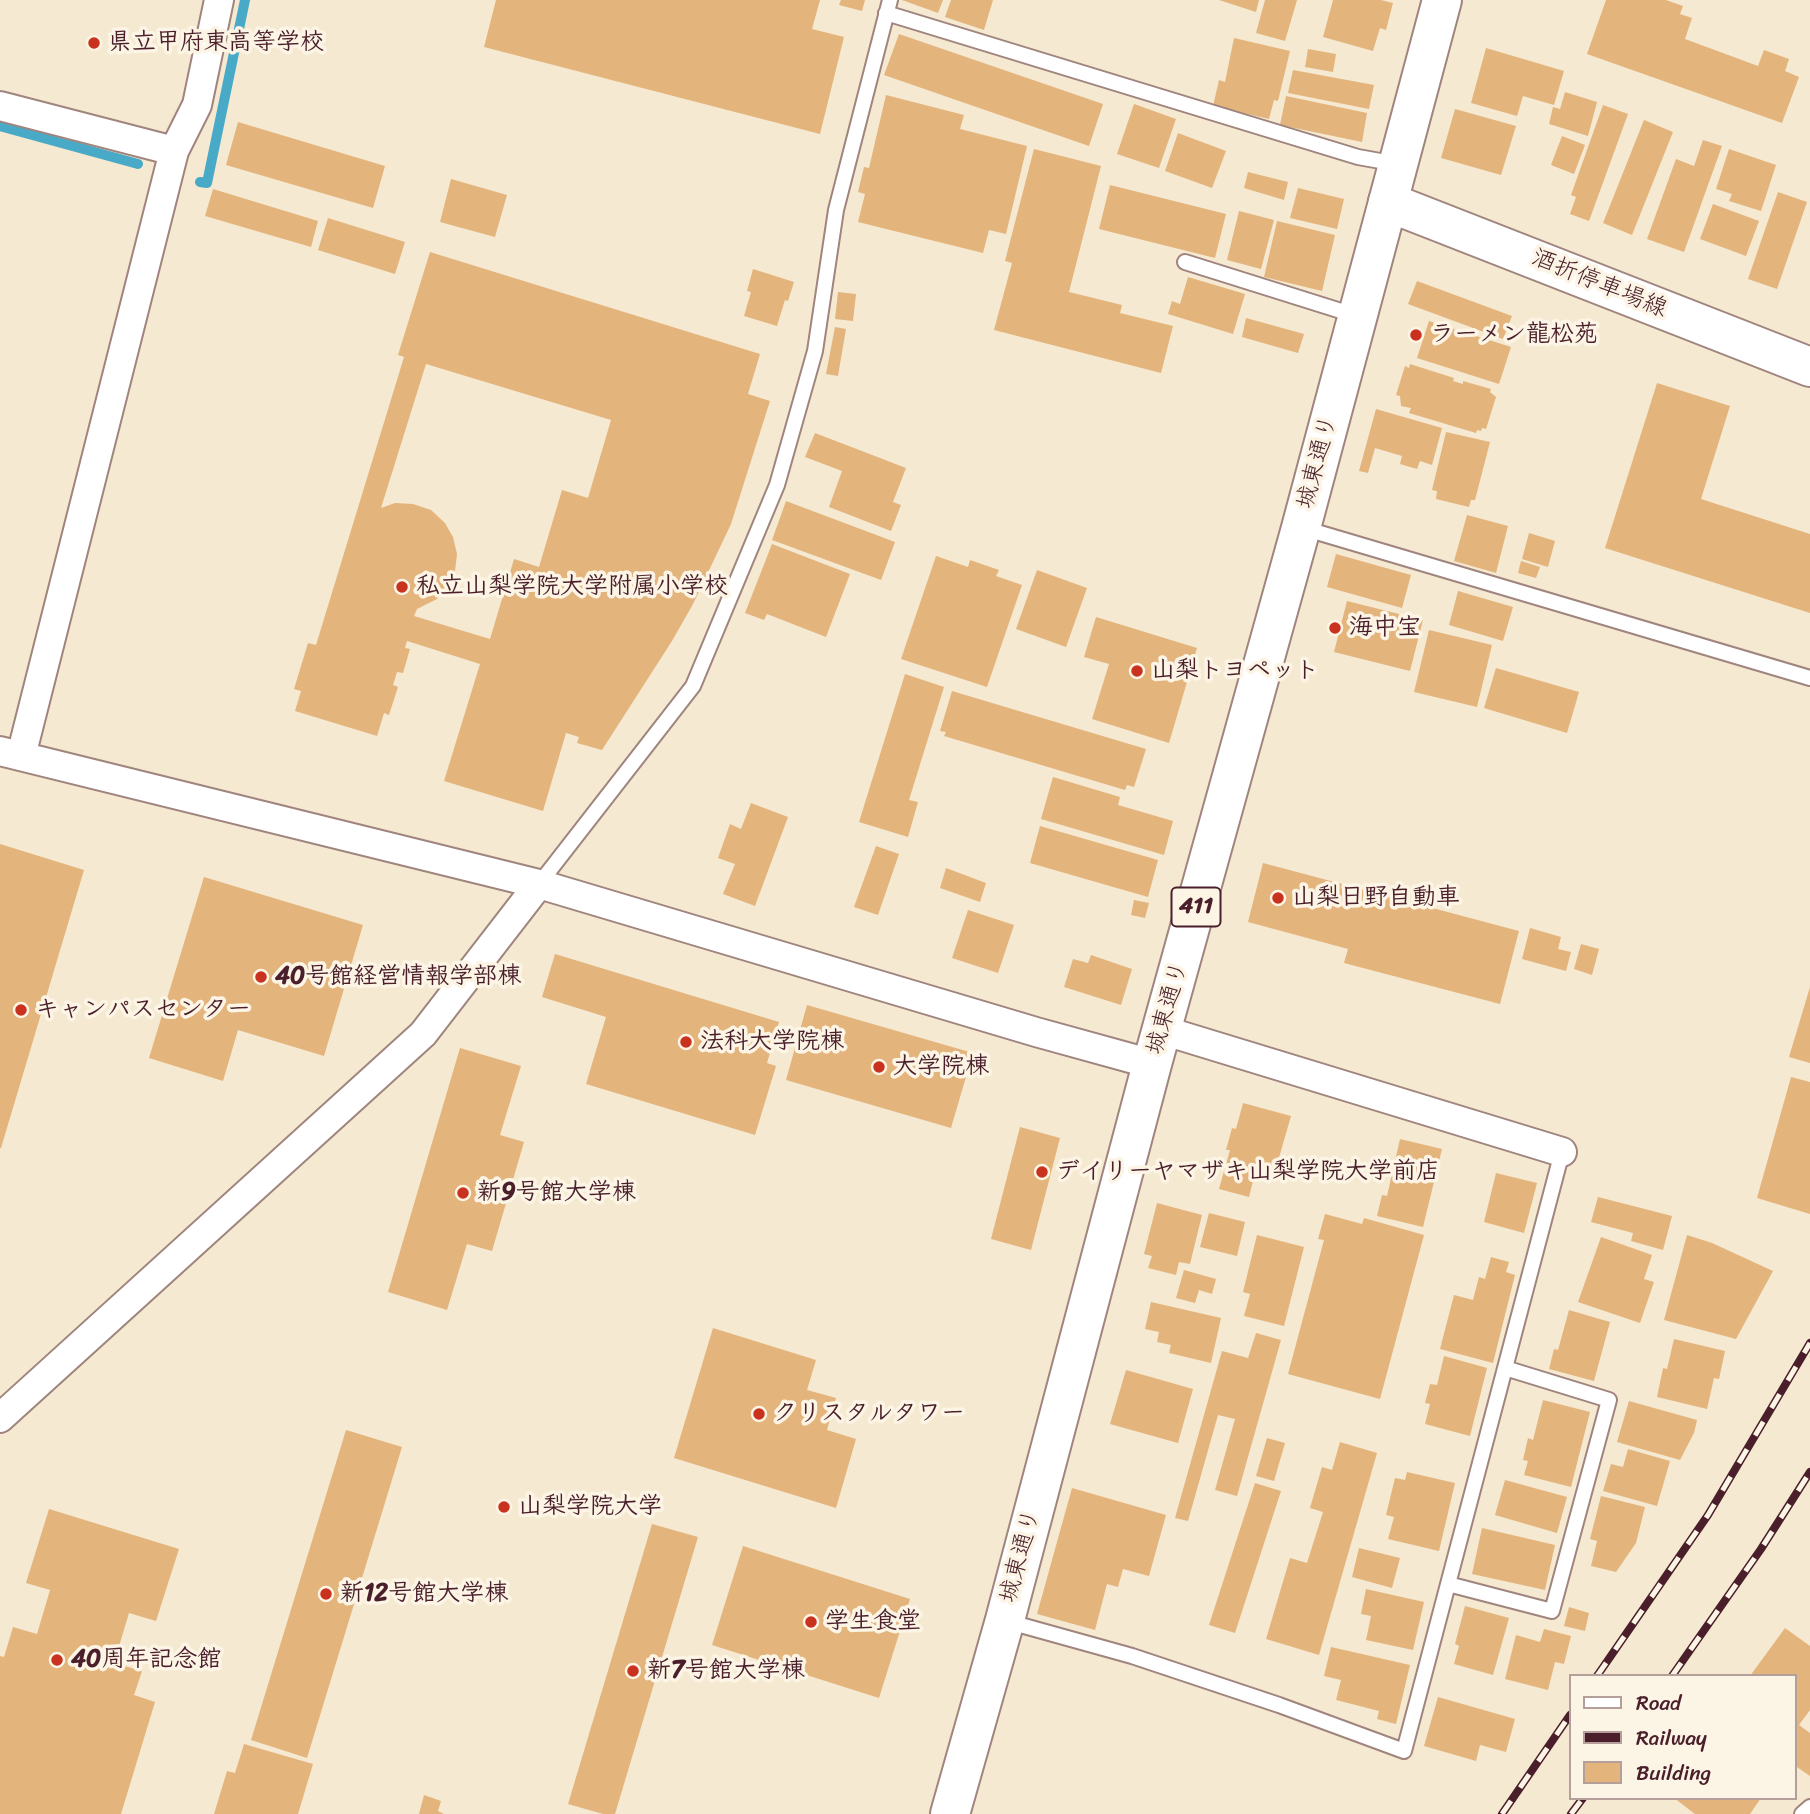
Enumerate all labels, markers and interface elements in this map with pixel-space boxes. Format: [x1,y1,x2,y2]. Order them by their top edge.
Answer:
place label: 県立甲府東高等学校 [108,29,324,57]
marker: 県立甲府東高等学校 [86,35,102,51]
street label: 酒折停車場線 [1527,244,1671,324]
place label: ラーメン龍松苑 [1430,321,1598,349]
marker: ラーメン龍松苑 [1408,327,1424,343]
street label: 城東通り [1292,412,1344,512]
place label: 私立山梨学院大学附属小学校 [416,573,728,601]
marker: 私立山梨学院大学附属小学校 [394,579,410,595]
place label: 海中宝 [1349,614,1421,642]
marker: 海中宝 [1327,620,1343,636]
place label: 山梨トヨペット [1151,657,1319,685]
marker: 山梨トヨペット [1129,663,1145,679]
place label: 山梨日野自動車 [1292,884,1460,912]
road number: 411 [1172,888,1220,926]
marker: 山梨日野自動車 [1270,890,1286,906]
street label: 城東通り [1141,958,1195,1058]
place label: 40号館経営情報学部棟 [275,963,521,991]
marker: 40号館経営情報学部棟 [253,969,269,985]
place label: キャンパスセンター [35,996,251,1024]
marker: キャンパスセンター [13,1002,29,1018]
place label: 法科大学院棟 [700,1028,844,1056]
marker: 法科大学院棟 [678,1034,694,1050]
place label: 大学院棟 [893,1053,989,1081]
marker: 大学院棟 [871,1059,887,1075]
place label: デイリーヤマザキ山梨学院大学前店 [1056,1158,1440,1186]
marker: デイリーヤマザキ山梨学院大学前店 [1034,1164,1050,1180]
place label: 新9号館大学棟 [477,1179,636,1207]
marker: 新9号館大学棟 [455,1185,471,1201]
place label: クリスタルタワー [773,1400,965,1428]
marker: クリスタルタワー [751,1406,767,1422]
place label: 山梨学院大学 [518,1493,662,1521]
marker: 山梨学院大学 [496,1499,512,1515]
street label: 城東通り [995,1506,1047,1606]
place label: 新12号館大学棟 [340,1580,508,1608]
marker: 新12号館大学棟 [318,1586,334,1602]
place label: 学生食堂 [825,1608,921,1636]
marker: 学生食堂 [803,1614,819,1630]
place label: 40周年記念館 [71,1646,221,1674]
marker: 40周年記念館 [49,1652,65,1668]
place label: 新7号館大学棟 [647,1657,805,1685]
marker: 新7号館大学棟 [625,1663,641,1679]
legend [1568,1674,1796,1800]
text: Road [1636,1684,1681,1722]
text: Railway [1636,1719,1707,1757]
text: Building [1636,1754,1711,1792]

